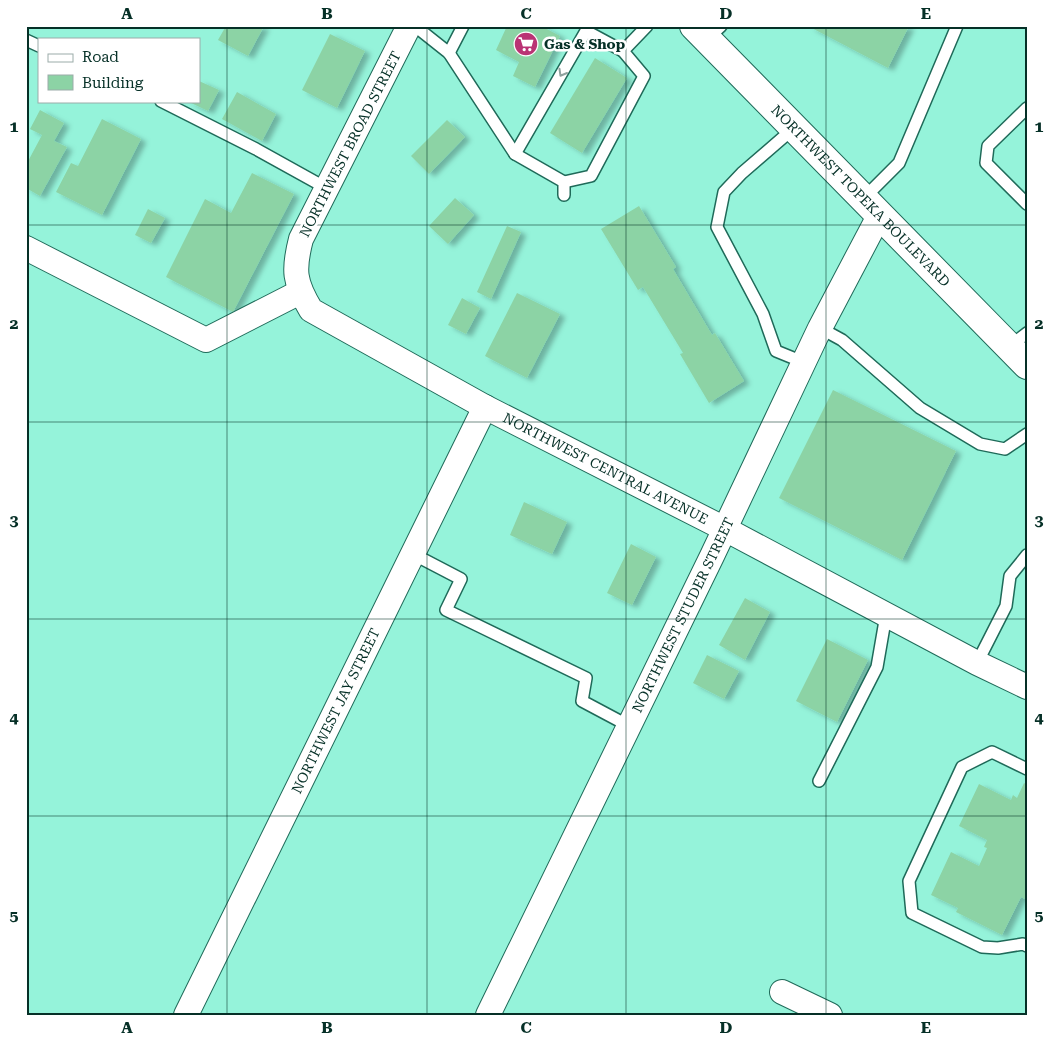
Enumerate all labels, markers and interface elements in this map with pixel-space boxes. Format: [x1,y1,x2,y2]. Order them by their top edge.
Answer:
text: A [121,4,133,23]
text: B [321,4,333,23]
text: C [520,4,532,23]
text: D [720,4,733,23]
text: E [921,4,931,23]
supermarket icon: Gas & Shop [513,31,539,57]
place label: Gas & Shop [544,36,625,52]
legend [38,38,200,102]
text: Road [82,48,119,66]
street label: NORTHWEST BROAD STREET [296,48,404,240]
one-way arrow [558,68,568,77]
text: Building [82,74,144,92]
street label: NORTHWEST TOPEKA BOULEVARD [768,102,954,290]
text: 1 [10,117,19,136]
text: 1 [1035,117,1044,136]
text: 2 [10,314,19,333]
text: 2 [1035,314,1044,333]
street label: NORTHWEST CENTRAL AVENUE [500,409,711,527]
text: 3 [10,511,19,530]
text: 3 [1035,511,1044,530]
street label: NORTHWEST STUDER STREET [629,515,737,715]
street label: NORTHWEST JAY STREET [288,626,383,796]
text: 4 [10,708,19,727]
text: 4 [1035,708,1044,727]
text: 5 [10,906,19,925]
text: 5 [1035,906,1044,925]
text: A [121,1018,133,1037]
text: B [321,1018,333,1037]
text: C [520,1018,532,1037]
text: D [720,1018,733,1037]
text: E [921,1018,931,1037]

